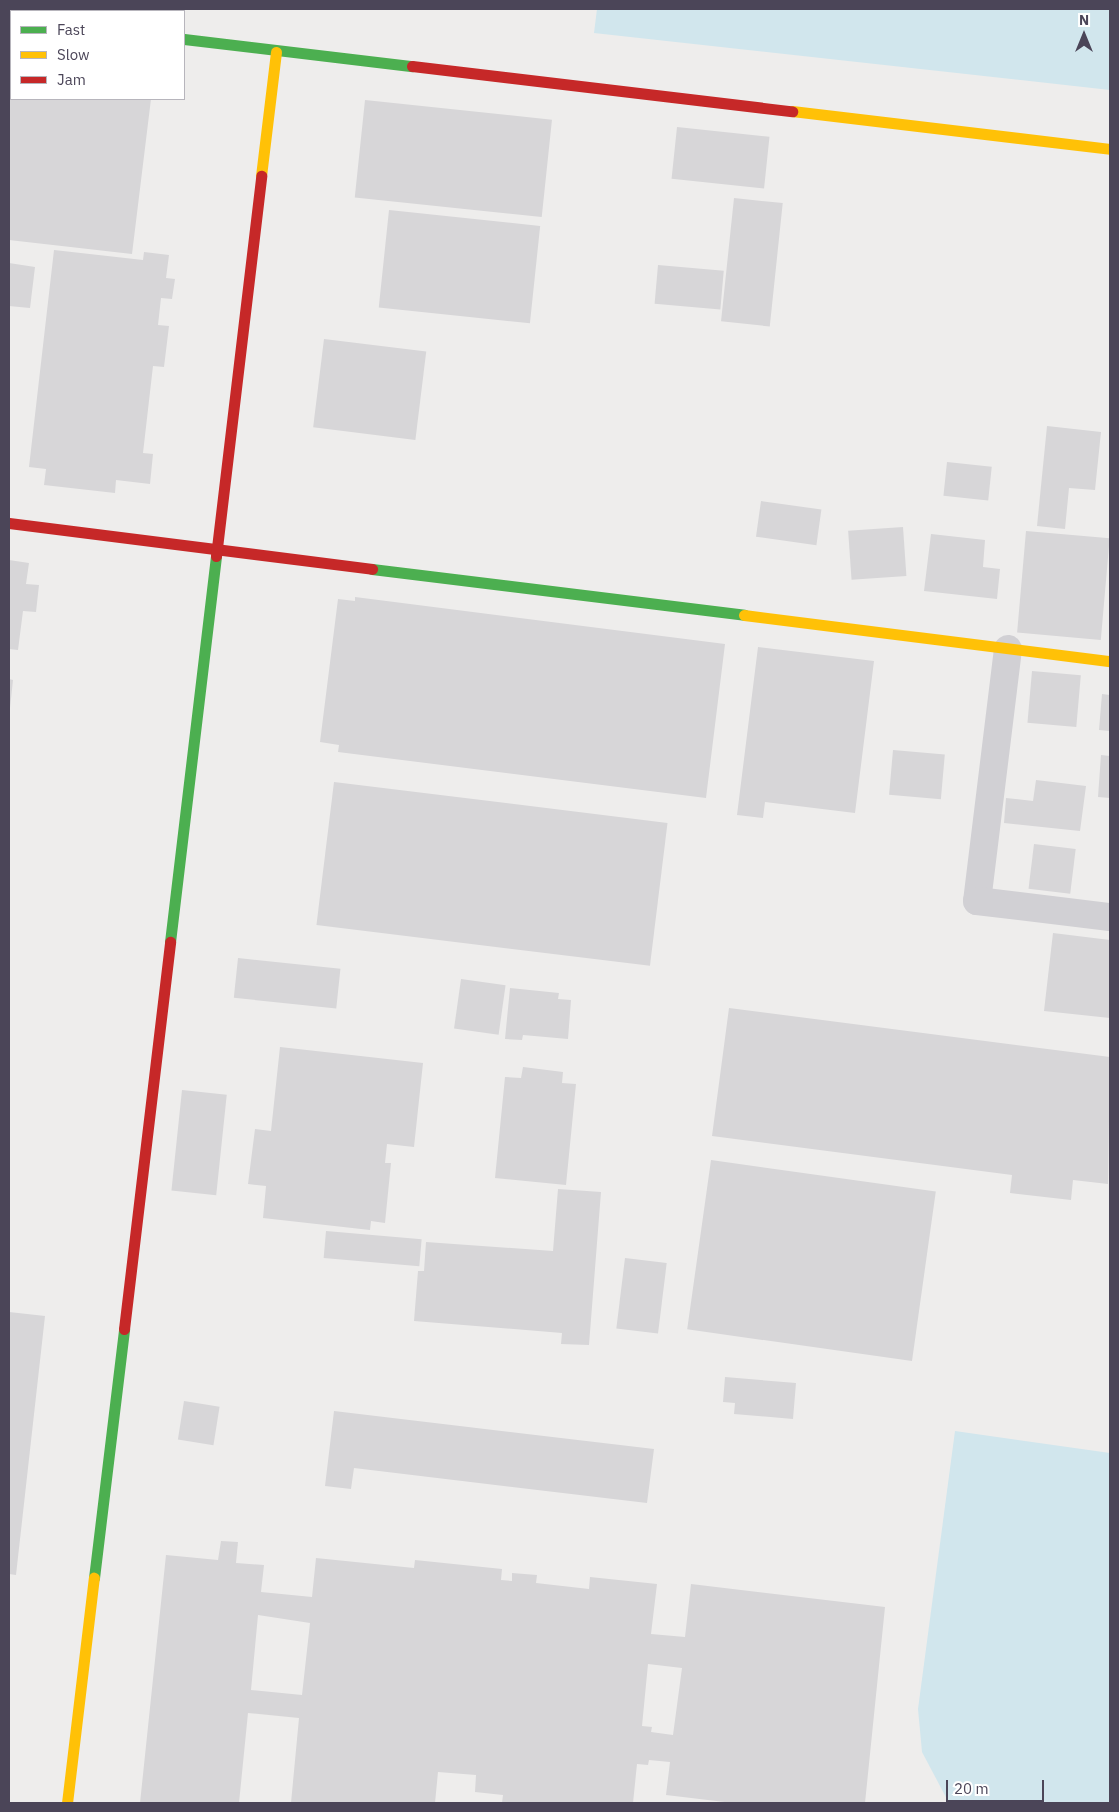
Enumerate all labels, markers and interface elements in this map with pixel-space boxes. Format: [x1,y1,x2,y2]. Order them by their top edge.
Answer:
legend [10,10,185,100]
north arrow [1059,10,1109,60]
text: N [1079,11,1089,29]
text: Fast [57,20,85,39]
text: Slow [57,45,90,64]
text: Jam [57,70,86,89]
scale bar [949,1770,1046,1802]
text: 20 m [954,1779,989,1798]

